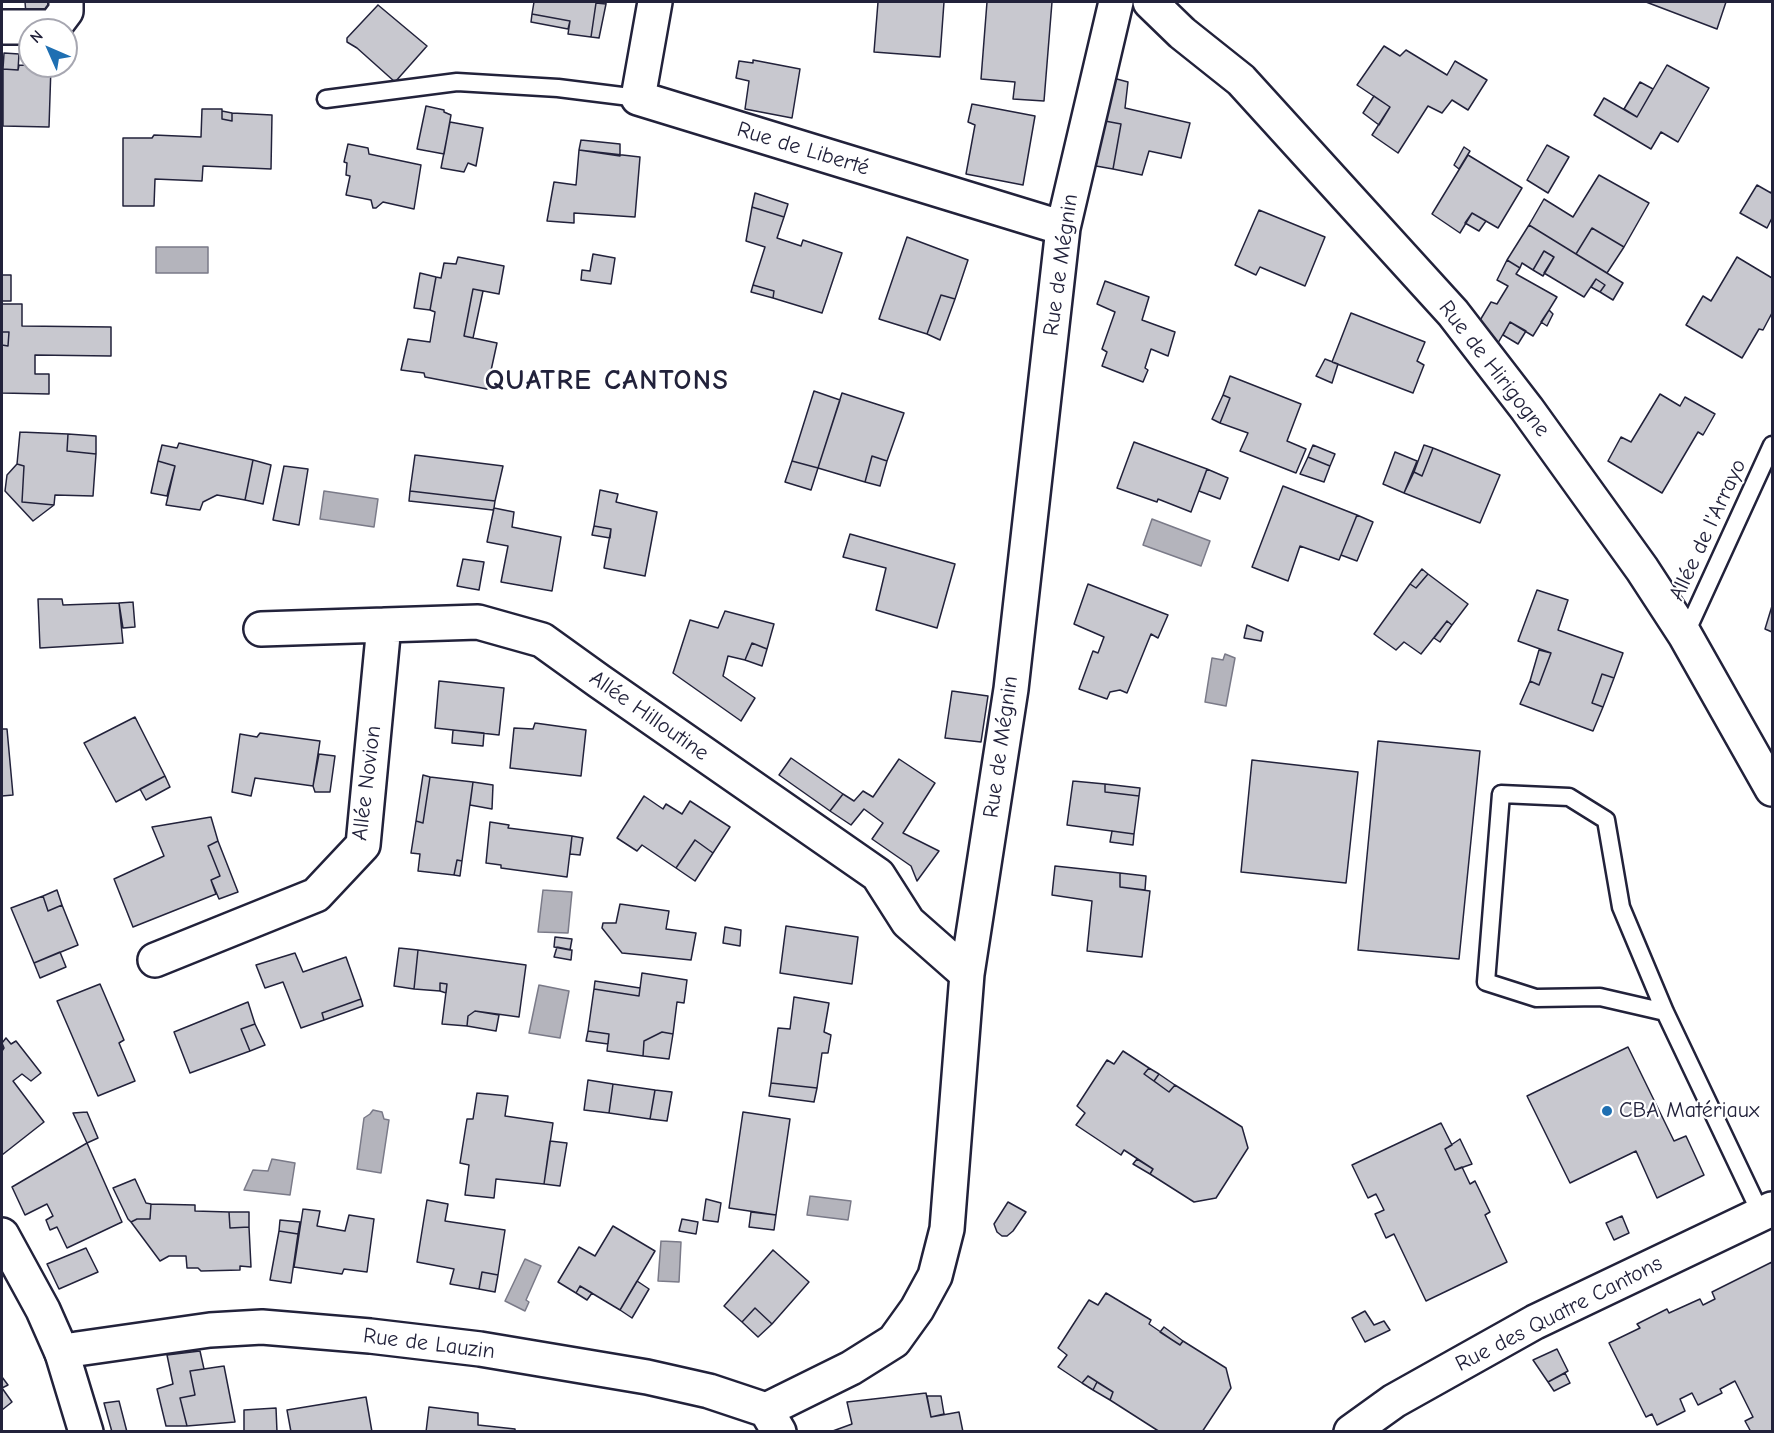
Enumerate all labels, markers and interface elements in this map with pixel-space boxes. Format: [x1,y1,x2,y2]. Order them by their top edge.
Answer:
north arrow [18,18,78,78]
text: N [27,27,47,47]
street label: Rue de Liberté [734,116,872,182]
street label: Rue de Mégnin [1038,192,1084,338]
street label: Rue de Hirigogne [1433,296,1555,442]
district label: QUATRE CANTONS [485,364,729,398]
street label: Allée de l'Arrayo [1664,455,1752,605]
street label: Allée Hilloutine [584,665,714,767]
street label: Rue de Mégnin [978,674,1024,820]
street label: Allée Novion [347,724,387,842]
place label: CBA Matériaux [1619,1098,1759,1124]
marker: CBA Matériaux [1600,1104,1614,1118]
street label: Rue des Quatre Cantons [1451,1250,1667,1378]
street label: Rue de Lauzin [362,1323,496,1365]

